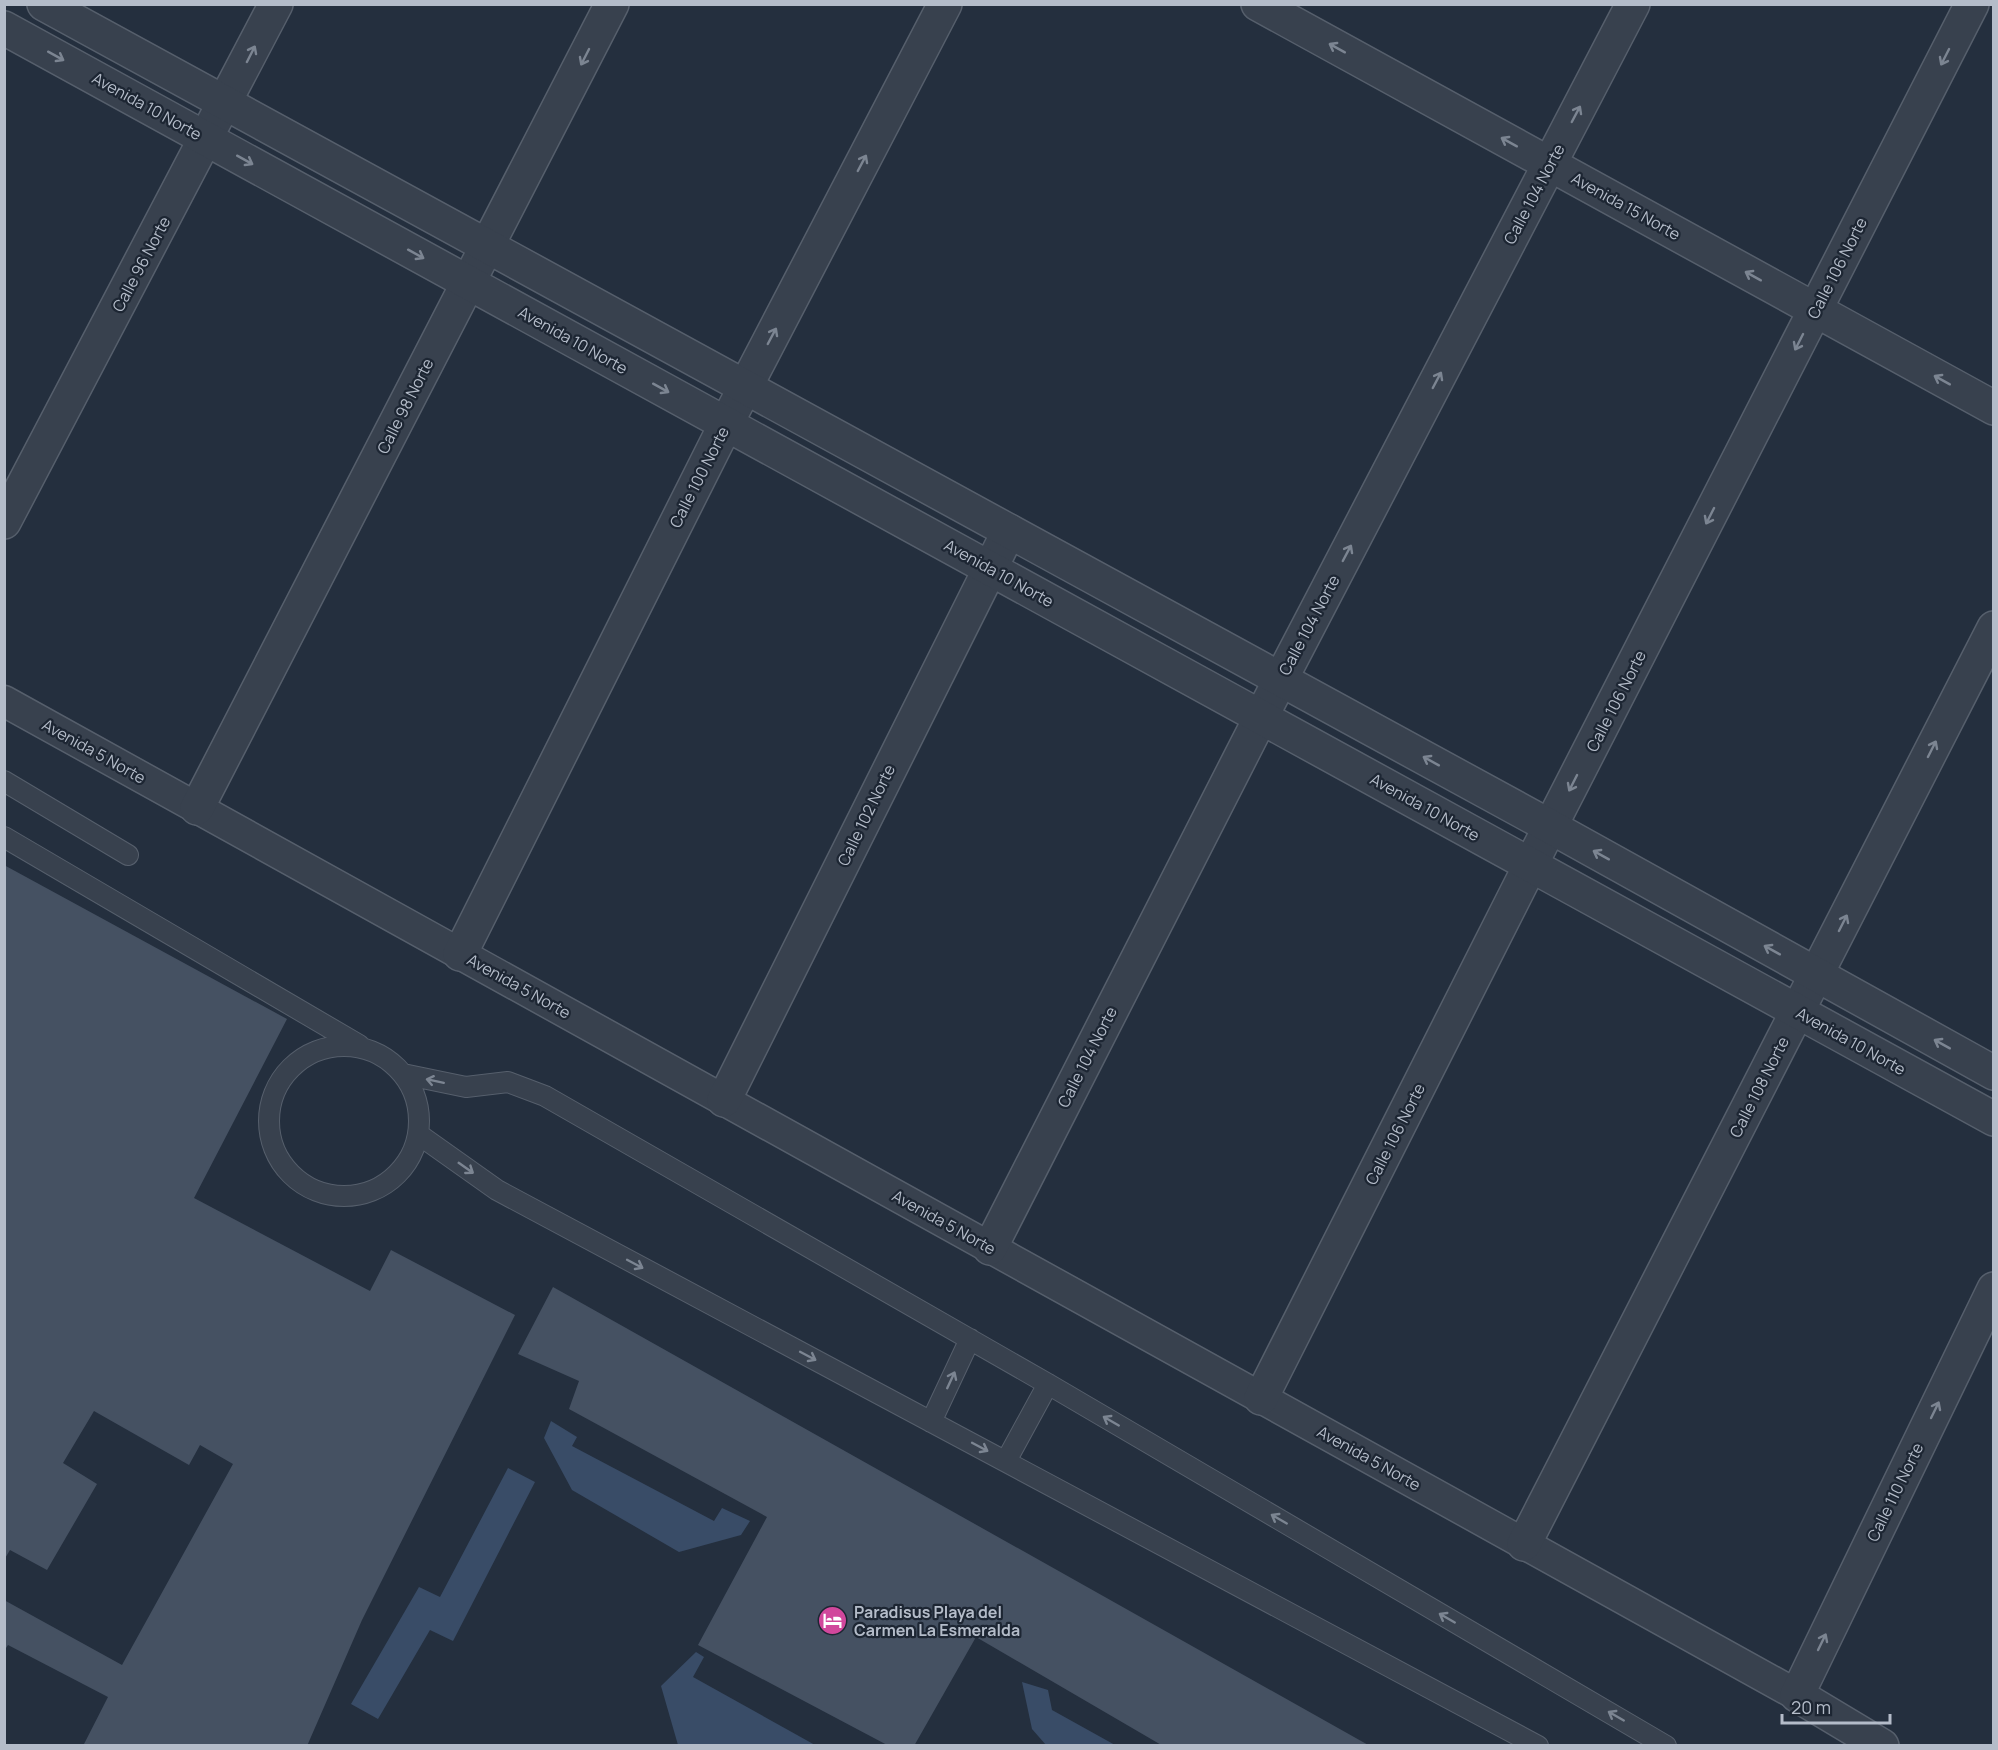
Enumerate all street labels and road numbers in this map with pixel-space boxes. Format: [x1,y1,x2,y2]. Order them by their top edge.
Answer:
street label: Avenida 10 Norte [88,67,206,145]
street label: Calle 104 Norte [1498,140,1570,248]
street label: Avenida 15 Norte [1568,167,1684,245]
street label: Calle 96 Norte [107,212,175,316]
street label: Calle 106 Norte [1802,213,1872,323]
street label: Avenida 10 Norte [514,301,632,379]
street label: Calle 98 Norte [371,354,439,458]
street label: Calle 100 Norte [664,423,734,531]
street label: Avenida 10 Norte [940,534,1058,612]
street label: Calle 104 Norte [1273,571,1345,679]
street label: Calle 106 Norte [1581,646,1651,756]
street label: Avenida 5 Norte [38,713,150,789]
street label: Calle 102 Norte [832,761,900,869]
street label: Avenida 10 Norte [1366,768,1484,846]
street label: Avenida 5 Norte [463,948,575,1024]
street label: Avenida 10 Norte [1792,1002,1910,1080]
street label: Calle 104 Norte [1052,1003,1122,1111]
street label: Calle 108 Norte [1724,1033,1794,1141]
street label: Calle 106 Norte [1360,1079,1430,1189]
street label: Avenida 5 Norte [888,1184,1000,1260]
street label: Avenida 5 Norte [1313,1420,1425,1496]
street label: Calle 110 Norte [1862,1439,1928,1545]

